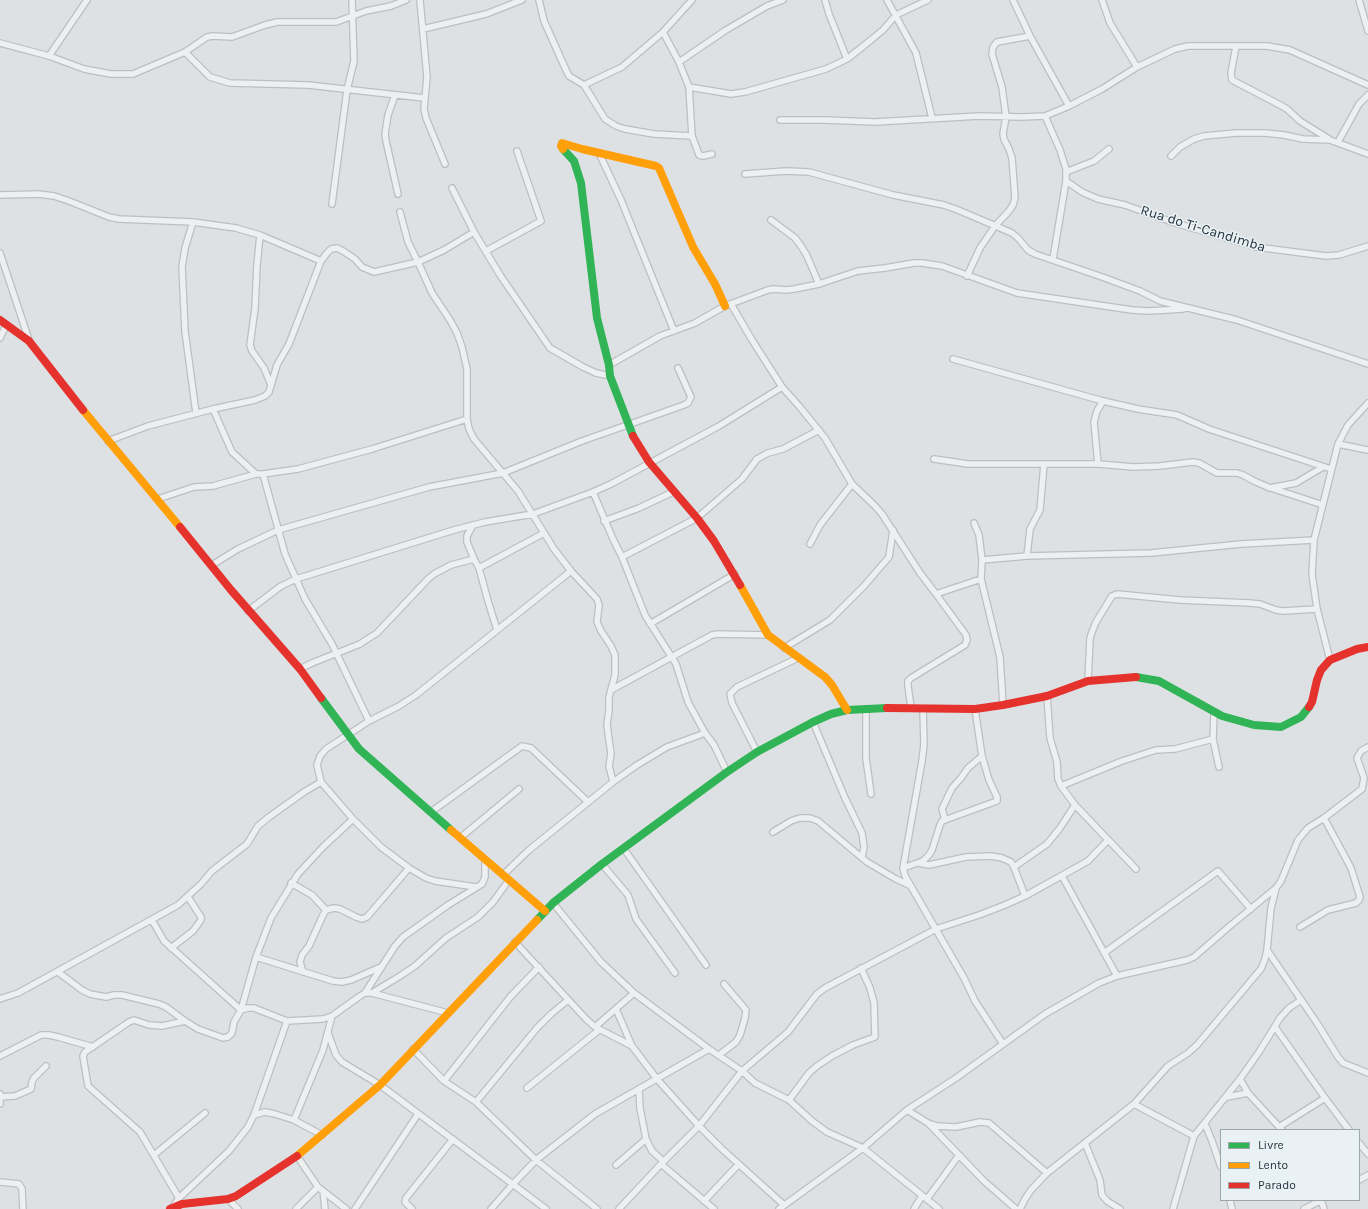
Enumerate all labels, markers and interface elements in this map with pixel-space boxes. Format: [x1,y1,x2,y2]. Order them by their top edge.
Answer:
street label: Rua do Ti-Candimba [1139,202,1267,256]
legend [1220,1129,1360,1201]
text: Livre [1258,1138,1284,1152]
text: Lento [1258,1158,1288,1172]
text: Parado [1258,1178,1296,1192]

